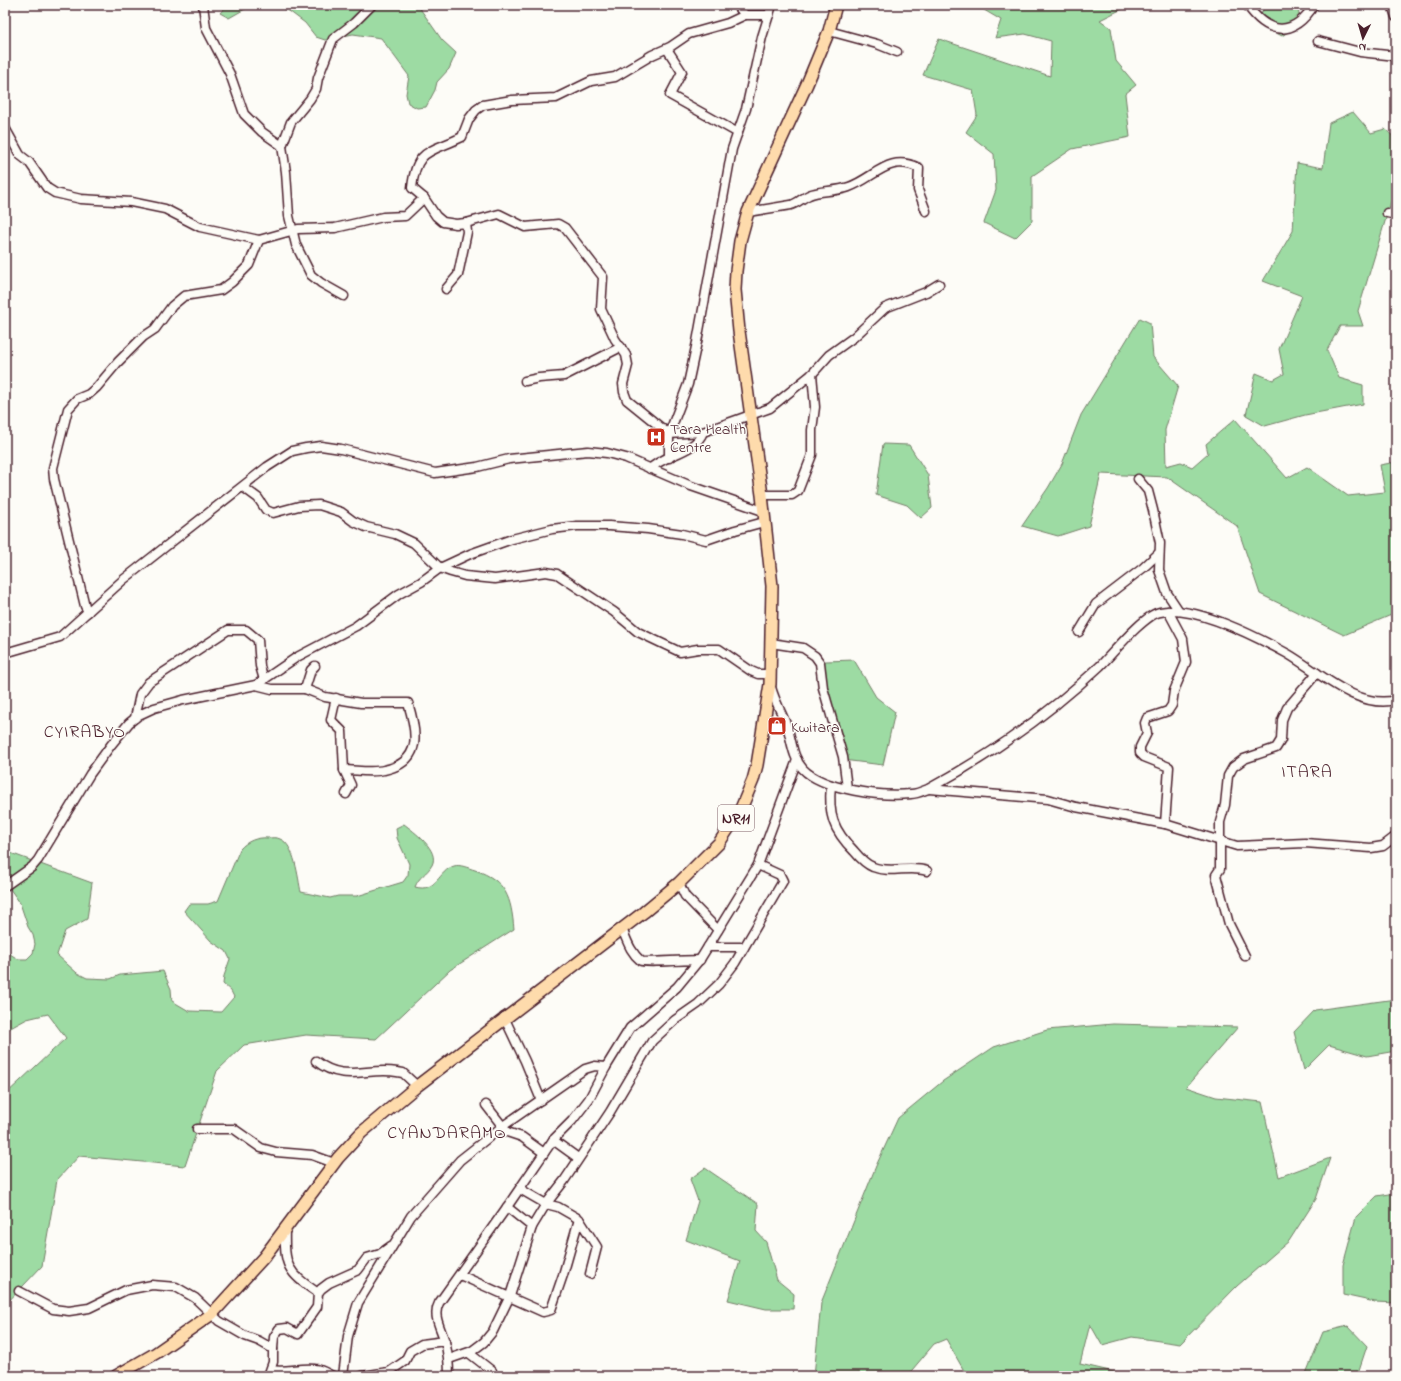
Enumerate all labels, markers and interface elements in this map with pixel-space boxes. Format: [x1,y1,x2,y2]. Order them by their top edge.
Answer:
north arrow [1343,18,1383,58]
text: N [1358,39,1367,55]
place label: Tara Health Centre [670,418,746,460]
hospital icon: Tara Health Centre [645,426,667,448]
shop icon: Kwitara [766,715,788,737]
place label: Kwitara [791,716,840,740]
district label: CYIRABYO [44,720,126,746]
district label: ITARA [1281,760,1333,786]
road number: NR11 [718,805,754,831]
district label: CYANDARAMO [387,1121,507,1147]

